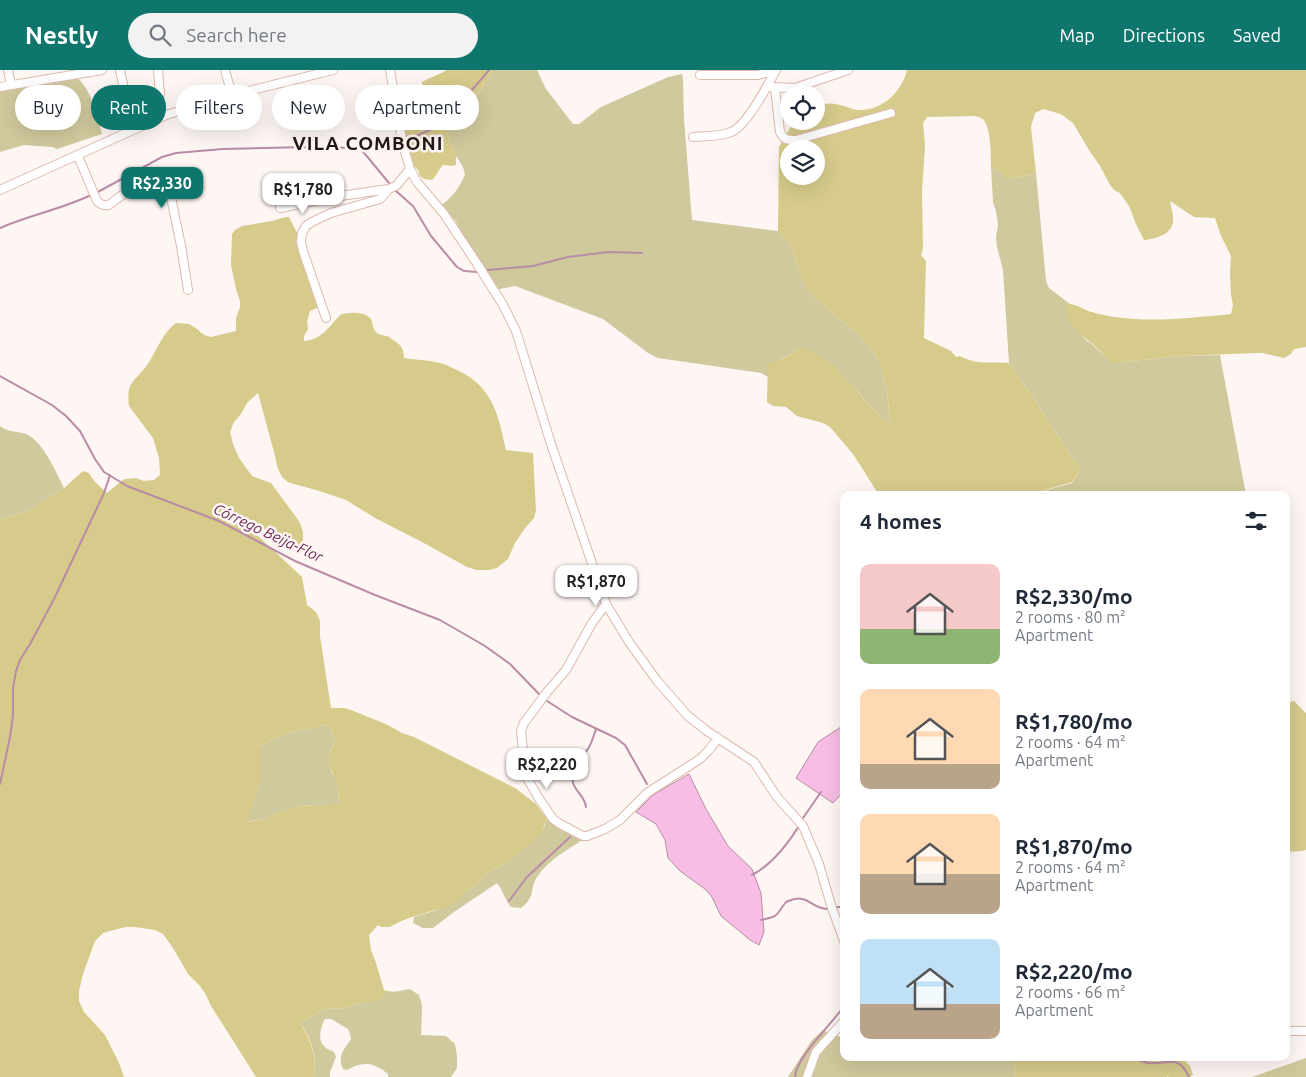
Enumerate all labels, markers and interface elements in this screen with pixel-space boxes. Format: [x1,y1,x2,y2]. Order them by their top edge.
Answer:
search box [128,13,478,58]
icon: search [146,21,174,49]
text: Nestly [25,22,98,49]
text: Search here [186,24,287,46]
text: Map [1059,25,1095,45]
text: Directions [1123,25,1205,45]
text: Saved [1233,25,1281,45]
chip: Buy [15,85,81,130]
chip: Rent [91,85,166,130]
chip: Filters [176,85,262,130]
chip: New [272,85,345,130]
chip: Apartment [355,85,479,130]
map controls [780,85,825,185]
button: locate [780,85,825,130]
district label: VILA COMBONI [293,132,443,154]
button: layers [780,140,825,185]
pin: R$2,330 [116,166,208,209]
pin: R$1,780 [257,172,349,215]
text: R$2,330 [132,174,192,192]
text: R$1,780 [273,180,333,198]
water label: Córrego Beija-Flor [211,500,327,566]
icon: filters [1242,507,1270,535]
text: 4 homes [860,509,942,533]
pin: R$1,870 [550,564,642,607]
text: R$1,870 [566,572,626,590]
icon: home [900,584,960,644]
text: R$2,330/mo [1015,584,1133,608]
text: 2 rooms · 80 m² [1015,608,1126,626]
text: Apartment [1015,626,1093,644]
icon: home [900,709,960,769]
text: R$1,780/mo [1015,709,1133,733]
text: 2 rooms · 64 m² [1015,733,1126,751]
pin: R$2,220 [501,748,593,790]
text: Apartment [1015,751,1093,769]
text: R$2,220 [517,755,577,773]
icon: home [900,834,960,894]
text: R$1,870/mo [1015,834,1133,858]
text: 2 rooms · 64 m² [1015,858,1126,876]
text: Apartment [1015,876,1093,894]
icon: home [900,959,960,1019]
text: R$2,220/mo [1015,959,1133,983]
text: 2 rooms · 66 m² [1015,983,1126,1001]
text: Apartment [1015,1001,1093,1019]

